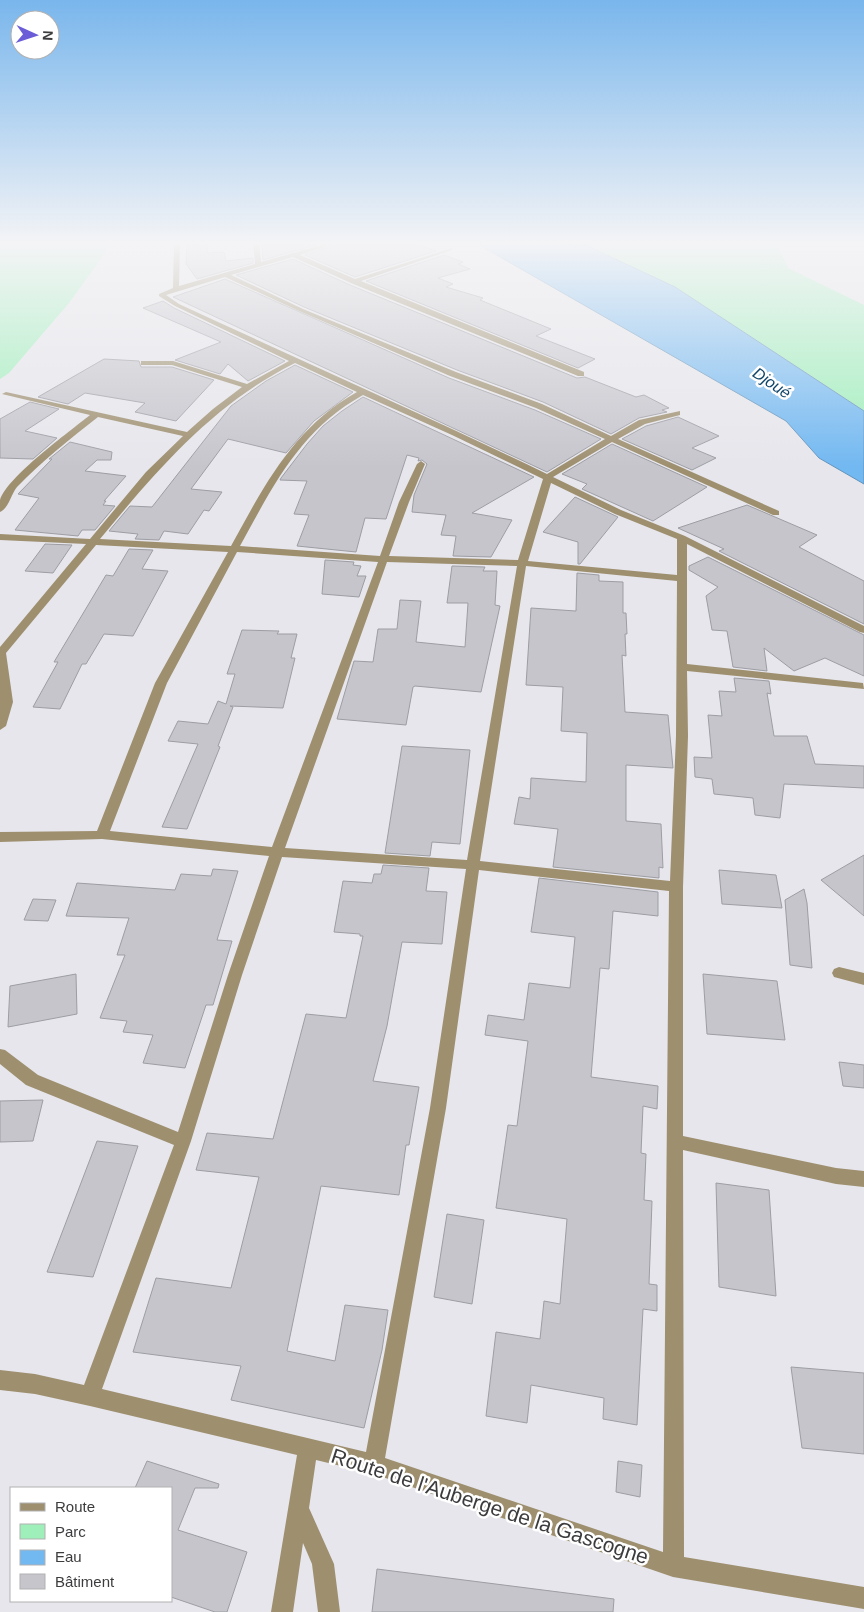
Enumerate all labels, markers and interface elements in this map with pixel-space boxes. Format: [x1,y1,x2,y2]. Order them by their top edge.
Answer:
north arrow [10,10,60,60]
text: N [40,30,56,41]
water label: Djoué [750,364,794,402]
street label: Route de l'Auberge de la Gascogne [329,1444,651,1568]
legend [10,1487,172,1602]
text: Route [55,1498,95,1515]
text: Parc [55,1523,86,1540]
text: Eau [55,1548,82,1565]
text: Bâtiment [55,1573,115,1590]

